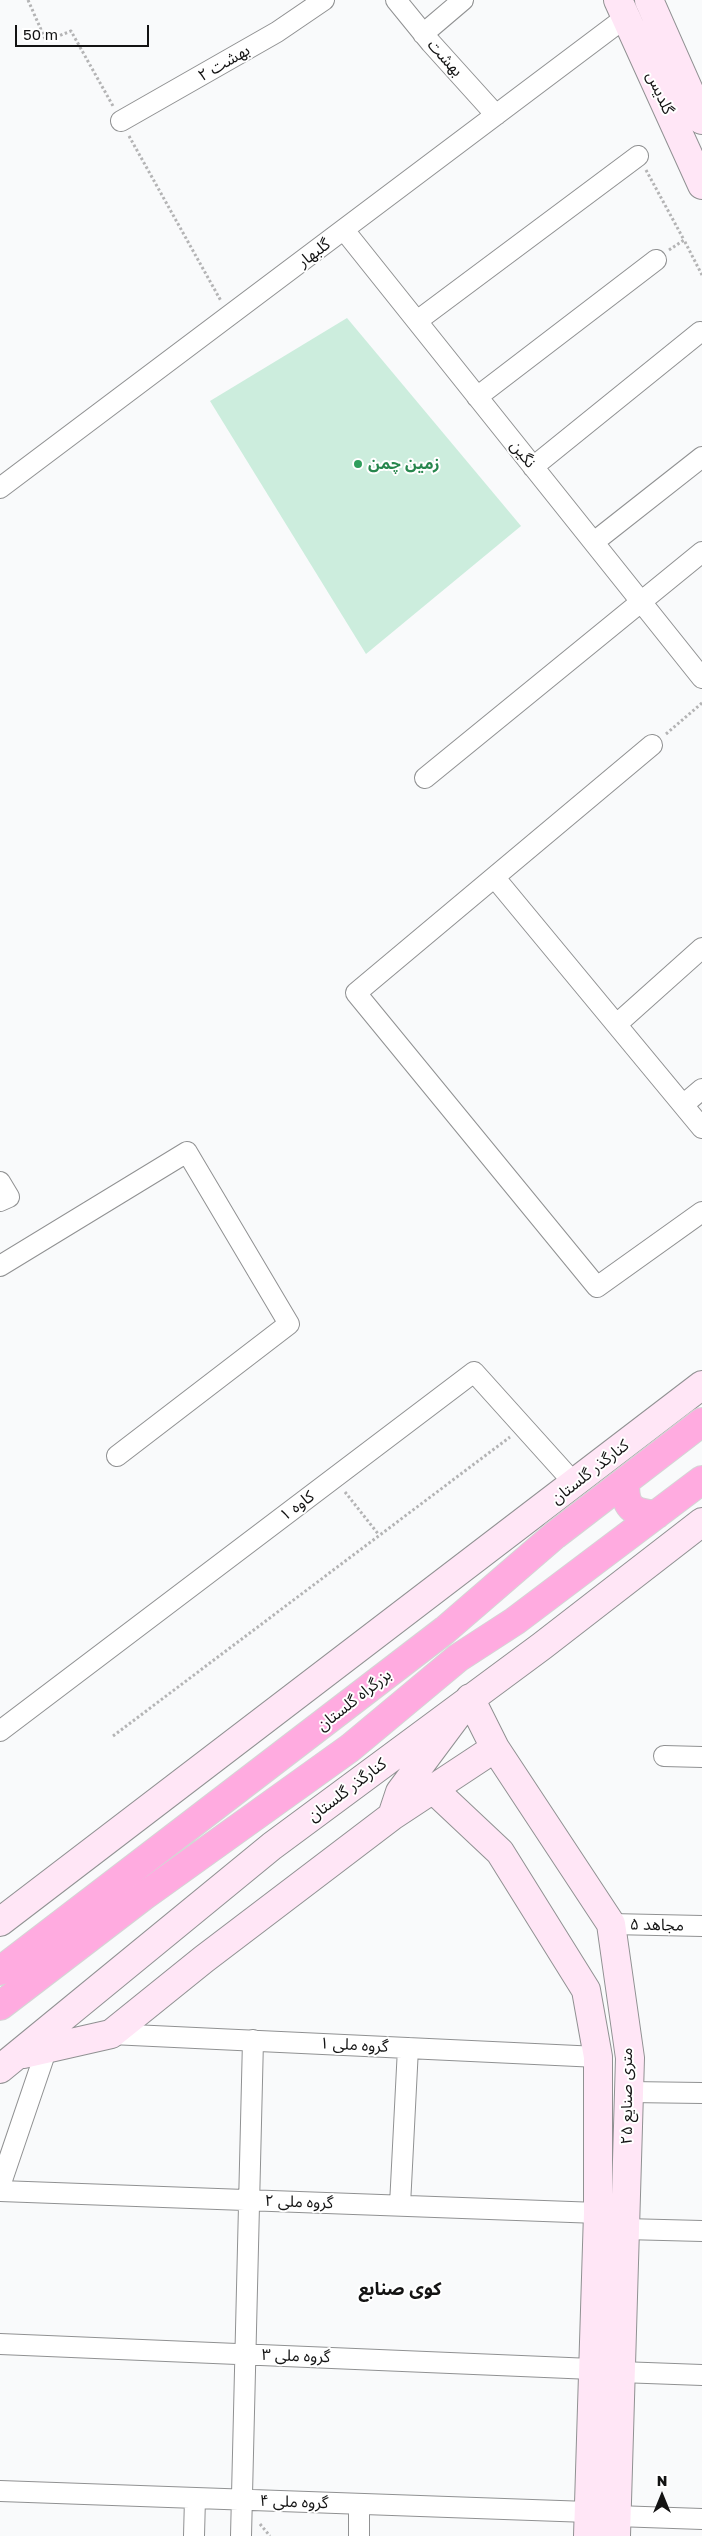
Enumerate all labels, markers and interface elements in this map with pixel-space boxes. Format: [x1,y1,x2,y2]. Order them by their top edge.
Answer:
scale bar [18,15,151,47]
text: 50 m [23,25,58,43]
street label: بهشت [423,35,467,81]
street label: بهشت ۲ [195,41,253,85]
street label: گلدیس [642,69,678,117]
street label: گلبهار [294,235,334,271]
street label: نگین [506,436,540,472]
place label: زمین چمن [368,454,440,474]
marker: زمین چمن [352,458,364,470]
street label: کنارگذر گلستان [547,1436,633,1508]
street label: کاوه ۱ [276,1487,318,1525]
street label: بزرگراه گلستان [313,1665,395,1735]
street label: کنارگذر گلستان [304,1754,390,1826]
street label: ۵ مجاهد [630,1915,684,1935]
street label: گروه ملی ۱ [319,2034,389,2056]
street label: ۲۵ متری صنایع [617,2047,637,2145]
street label: گروه ملی ۲ [264,2191,334,2213]
district label: کوی صنابع [358,2278,442,2300]
street label: گروه ملی ۳ [261,2345,331,2367]
north arrow [637,2471,687,2521]
text: N [657,2472,667,2489]
street label: گروه ملی ۴ [259,2491,329,2513]

